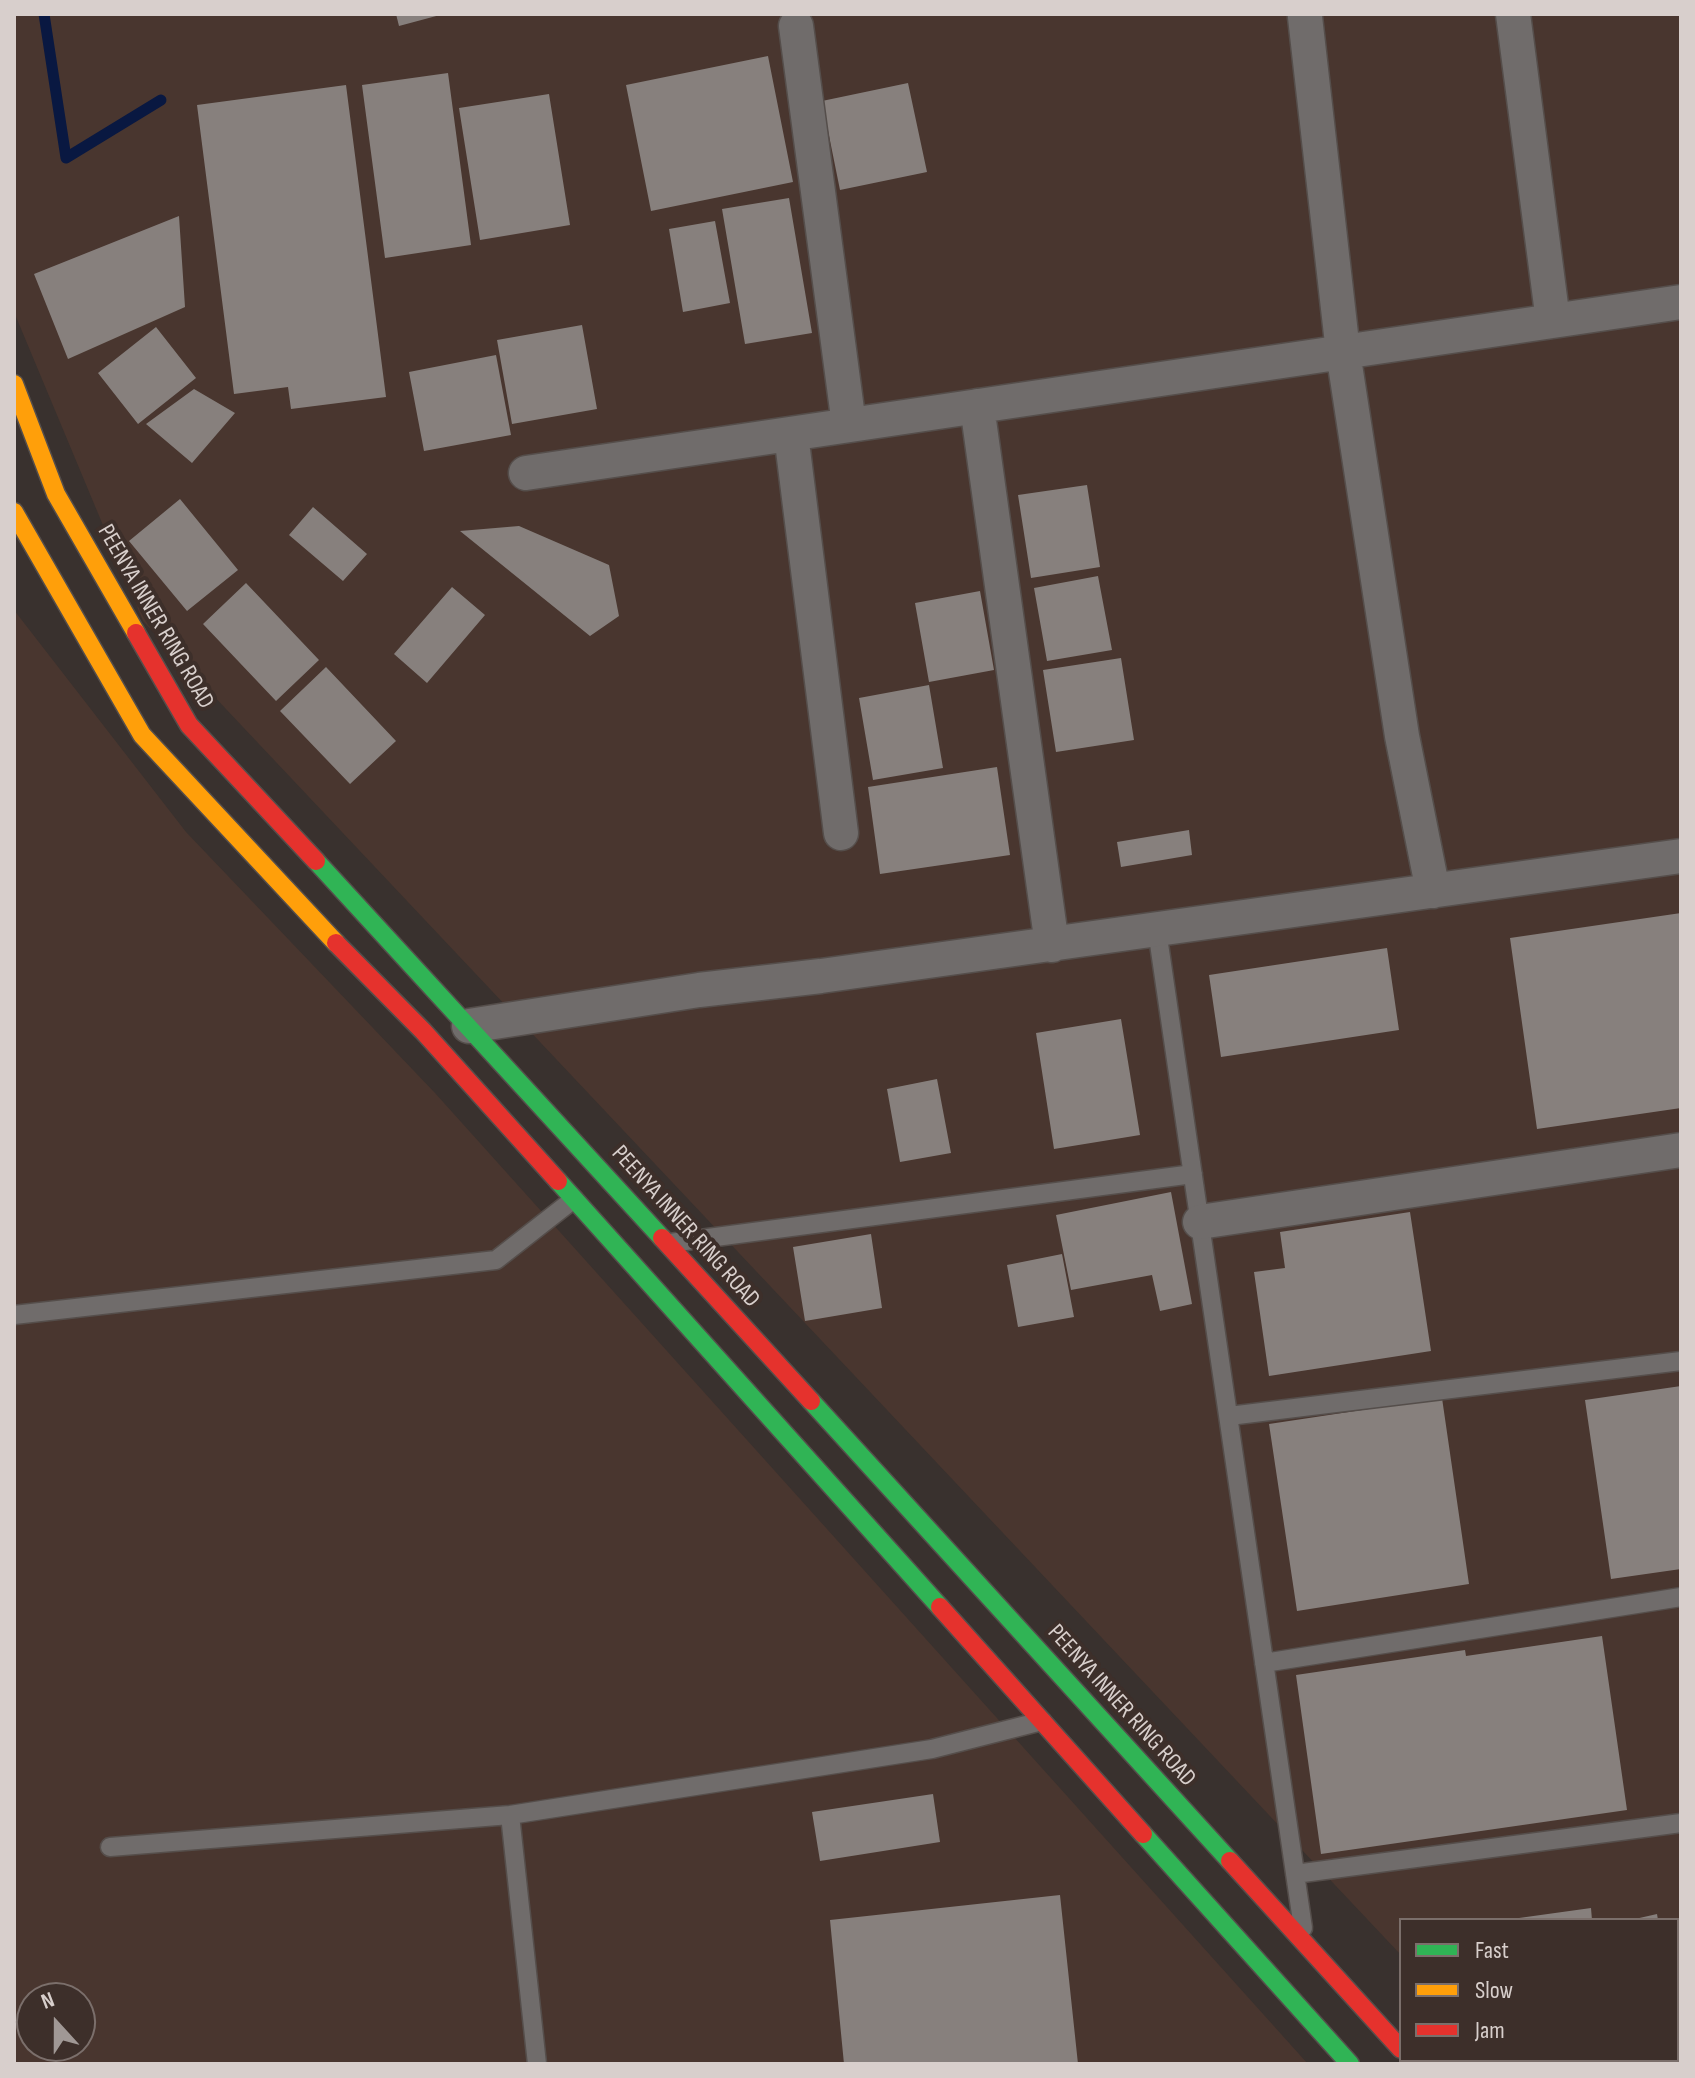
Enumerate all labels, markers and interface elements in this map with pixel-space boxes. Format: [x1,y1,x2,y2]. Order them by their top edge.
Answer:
street label: PEENYA INNER RING ROAD [91,520,219,714]
street label: PEENYA INNER RING ROAD [605,1140,765,1314]
street label: PEENYA INNER RING ROAD [1041,1619,1201,1793]
legend [1399,1918,1679,2062]
text: Fast [1475,1936,1509,1965]
text: Slow [1475,1976,1513,2005]
north arrow [16,1982,96,2062]
text: N [38,1986,58,2016]
text: Jam [1475,2016,1505,2045]

